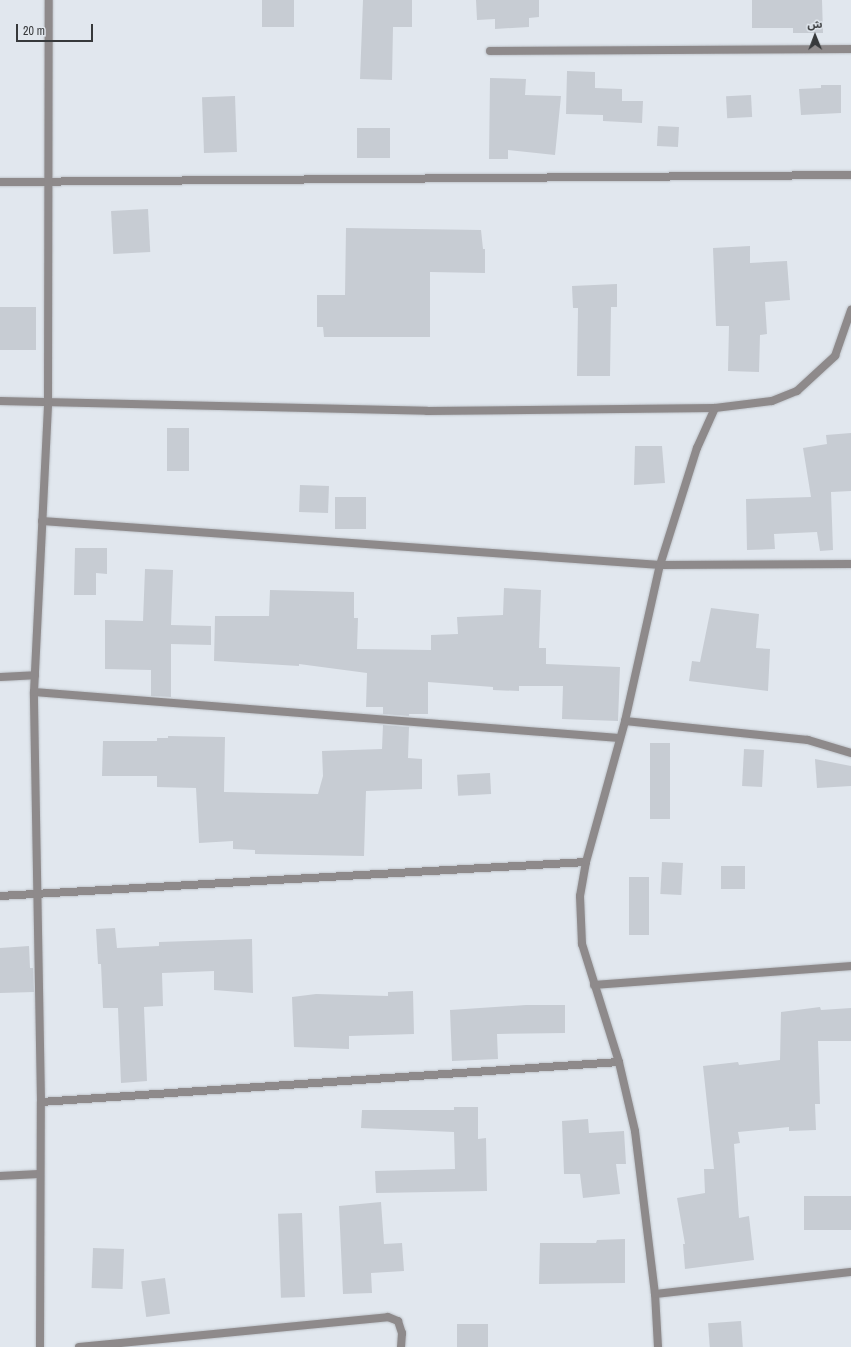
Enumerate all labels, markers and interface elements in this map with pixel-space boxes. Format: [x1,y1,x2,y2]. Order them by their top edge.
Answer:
scale bar [18,16,95,42]
north arrow [795,16,835,56]
text: ش [807,17,822,31]
text: 20 m [23,23,45,39]

